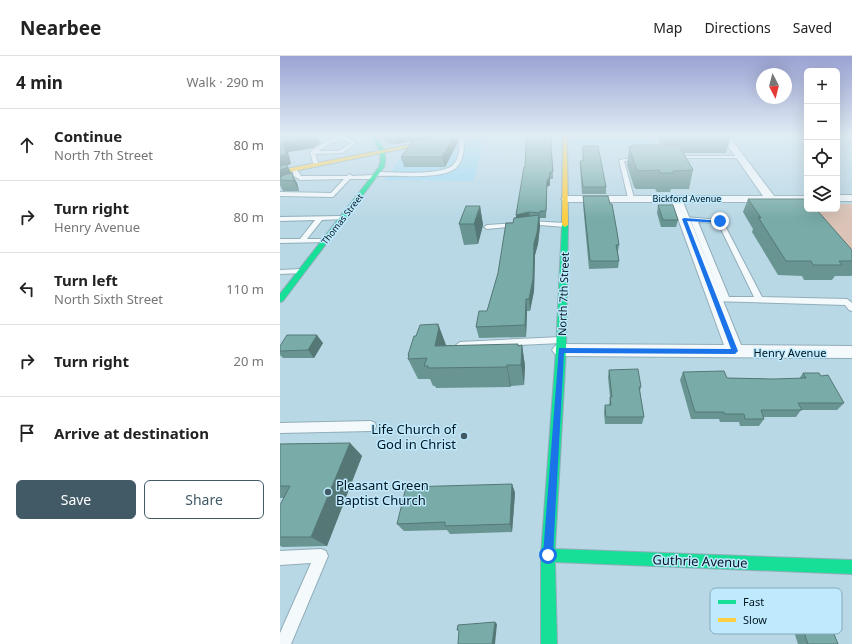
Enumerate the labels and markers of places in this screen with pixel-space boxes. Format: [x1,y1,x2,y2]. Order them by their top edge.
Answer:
place label: Life Church of God in Christ [371,420,458,453]
marker: Life Church of God in Christ [459,431,469,441]
place label: Pleasant Green Baptist Church [336,476,429,509]
marker: Pleasant Green Baptist Church [323,487,333,497]

